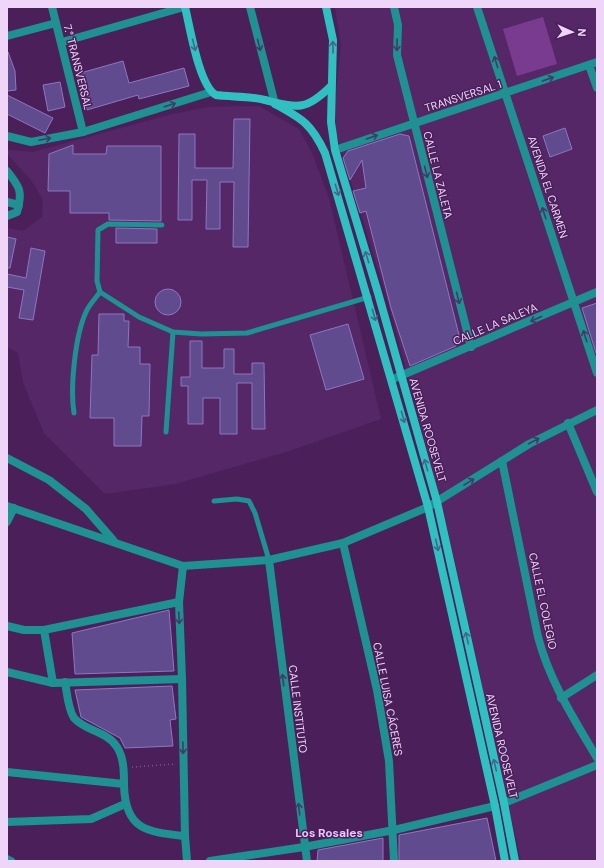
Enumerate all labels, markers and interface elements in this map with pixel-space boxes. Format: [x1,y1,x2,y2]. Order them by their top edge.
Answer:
north arrow [552,12,592,52]
street label: 7.° TRANSVERSAL [61,23,95,111]
text: N [575,28,589,37]
one-way arrow [191,38,199,51]
one-way arrow [256,38,264,51]
one-way arrow [393,39,400,52]
one-way arrow [329,41,337,54]
one-way arrow [492,56,499,69]
one-way arrow [542,75,555,82]
street label: TRANSVERSAL 1 [423,77,503,115]
one-way arrow [163,101,176,108]
street label: CALLE LA ZALETA [420,130,456,220]
one-way arrow [365,133,377,141]
street label: AVENIDA EL CARMEN [525,134,571,240]
one-way arrow [38,135,51,143]
one-way arrow [423,165,430,178]
one-way arrow [334,183,341,196]
one-way arrow [540,207,548,219]
one-way arrow [363,251,370,264]
one-way arrow [455,291,463,304]
street label: CALLE LA SALEYA [451,300,539,348]
one-way arrow [371,308,378,321]
one-way arrow [530,316,542,323]
one-way arrow [581,330,588,343]
street label: AVENIDA ROOSEVELT [406,376,450,484]
one-way arrow [400,410,407,423]
one-way arrow [528,437,540,444]
one-way arrow [422,458,429,471]
one-way arrow [463,477,475,485]
one-way arrow [434,538,441,551]
street label: CALLE EL COLEGIO [526,551,560,651]
one-way arrow [176,611,183,624]
one-way arrow [462,632,470,645]
street label: CALLE LUISA CÁCERES [370,641,406,757]
street label: CALLE INSTITUTO [286,664,310,754]
one-way arrow [280,673,287,686]
street label: AVENIDA ROOSEVELT [483,692,521,800]
one-way arrow [180,741,187,754]
one-way arrow [491,759,499,772]
one-way arrow [296,802,303,815]
district label: Los Rosales [295,825,363,841]

